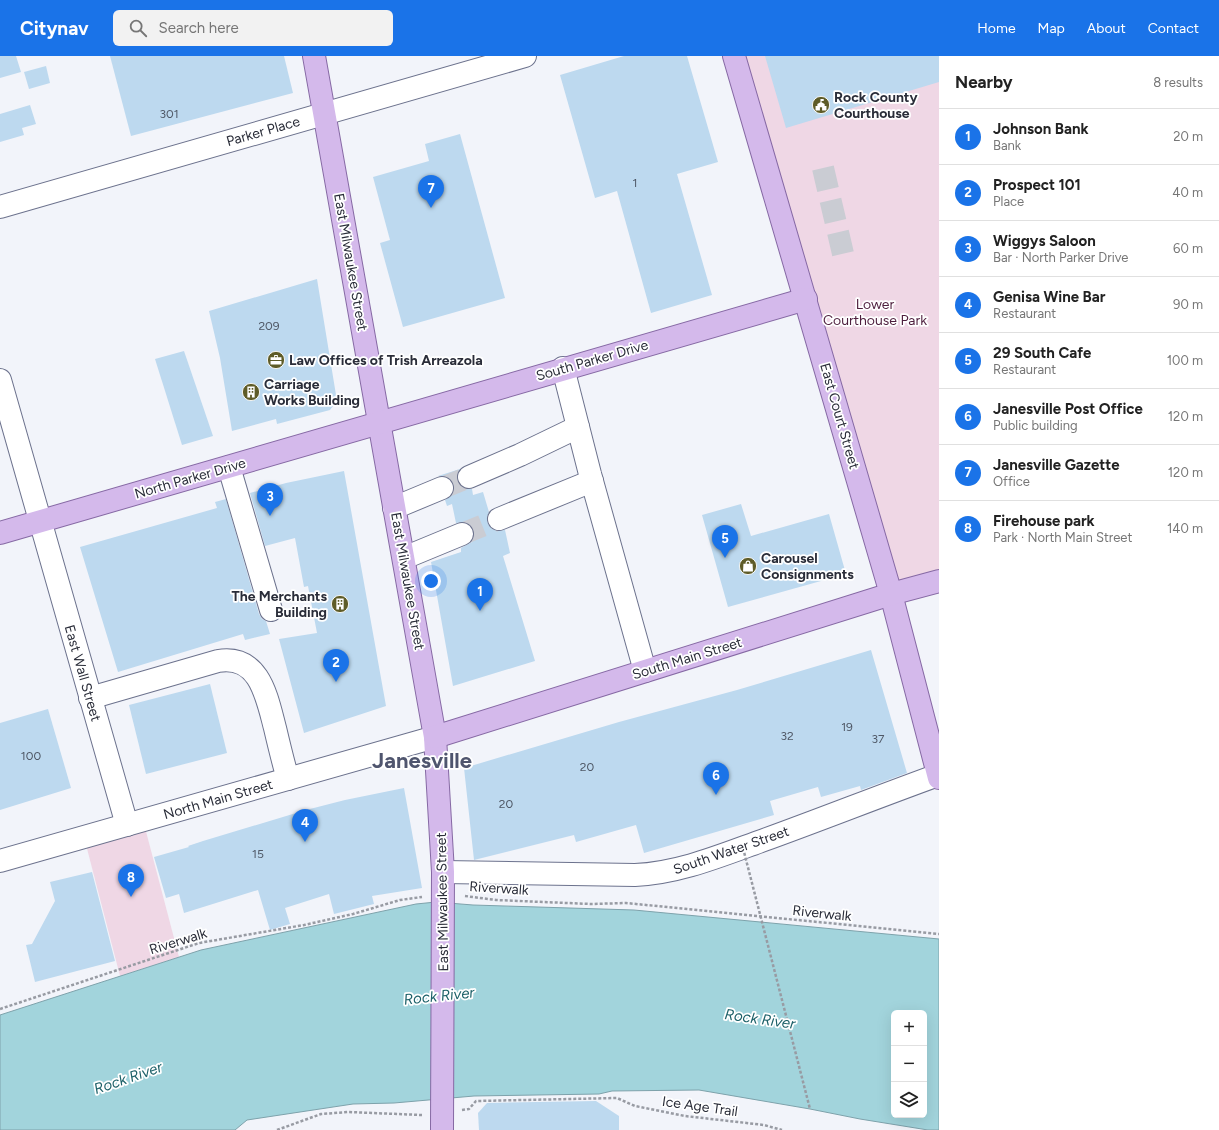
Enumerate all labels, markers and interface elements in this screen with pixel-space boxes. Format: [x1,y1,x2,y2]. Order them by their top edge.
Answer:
search box [113,10,393,46]
text: Citynav [20,17,89,40]
icon: search [127,17,149,39]
text: Search here [159,19,239,37]
text: Home [977,20,1016,37]
text: Map [1038,20,1065,37]
text: About [1087,20,1126,37]
text: Contact [1148,20,1199,37]
text: Nearby [955,72,1013,92]
text: 8 results [1153,75,1203,90]
place label: Rock County Courthouse [834,89,918,122]
public building icon: Rock County Courthouse [811,95,831,115]
house number: 301 [159,107,179,121]
street label: Parker Place [224,113,302,150]
text: Johnson Bank [993,120,1089,138]
text: 1 [965,129,971,144]
text: 20 m [1173,129,1203,144]
text: Bank [993,138,1021,153]
pin: 7 [418,175,444,208]
house number: 1 [633,176,637,190]
text: Prospect 101 [993,176,1081,194]
text: 2 [964,185,972,200]
text: 40 m [1172,185,1203,200]
street label: East Milwaukee Street [330,192,371,332]
text: Place [993,194,1024,209]
text: Wiggys Saloon [993,232,1096,250]
text: 3 [964,241,972,256]
text: 60 m [1173,241,1203,256]
text: Bar · North Parker Drive [993,250,1128,265]
text: Genisa Wine Bar [993,288,1105,306]
park label: Lower Courthouse Park [823,296,927,329]
text: 4 [964,297,972,312]
text: 90 m [1173,297,1203,312]
text: Restaurant [993,306,1056,321]
house number: 209 [258,319,280,333]
street label: South Parker Drive [534,336,650,385]
text: 29 South Cafe [993,344,1091,362]
office icon: Law Offices of Trish Arreazola [266,350,286,370]
place label: Law Offices of Trish Arreazola [289,352,483,369]
text: 5 [964,353,972,368]
text: 100 m [1167,353,1203,368]
street label: East Court Street [816,361,863,471]
text: Restaurant [993,362,1056,377]
place label: Carriage Works Building [264,376,360,409]
building icon: Carriage Works Building [241,382,261,402]
text: Janesville Post Office [993,400,1143,418]
text: 6 [964,409,972,424]
text: 120 m [1168,409,1203,424]
text: Public building [993,418,1078,433]
street label: North Parker Drive [133,454,248,502]
text: Janesville Gazette [993,456,1119,474]
text: 7 [964,465,972,480]
text: 120 m [1168,465,1203,480]
text: Office [993,474,1030,489]
pin: 3 [257,483,283,516]
street label: East Milwaukee Street [387,511,428,651]
text: Firehouse park [993,512,1095,530]
text: 8 [964,521,972,536]
text: 140 m [1167,521,1203,536]
pin: 5 [712,525,738,558]
text: Park · North Main Street [993,530,1132,545]
place label: Carousel Consignments [761,550,854,583]
shop icon: Carousel Consignments [738,556,758,576]
your location [421,571,441,591]
pin: 1 [467,578,493,611]
place label: The Merchants Building [232,588,327,621]
building icon: The Merchants Building [330,594,350,614]
street label: East Wall Street [61,623,104,723]
street label: South Main Street [630,634,744,683]
pin: 2 [323,649,349,682]
house number: 19 [841,720,853,734]
house number: 32 [780,729,794,743]
house number: 37 [872,732,885,746]
district label: Janesville [372,747,472,774]
house number: 100 [21,749,41,763]
house number: 20 [580,760,595,774]
pin: 6 [703,762,729,795]
street label: North Main Street [162,776,275,823]
house number: 20 [499,797,514,811]
pin: 4 [292,809,318,842]
street label: South Water Street [671,823,791,878]
street label: East Milwaukee Street [433,832,452,972]
house number: 15 [252,847,264,861]
pin: 8 [118,864,144,897]
street label: Riverwalk [469,878,529,899]
street label: Riverwalk [792,902,853,925]
street label: Riverwalk [147,925,209,958]
water label: Rock River [403,983,476,1009]
water label: Rock River [724,1005,797,1033]
map controls [891,1010,927,1118]
button: + [891,1010,927,1046]
button: − [891,1046,927,1082]
water label: Rock River [91,1058,165,1098]
button: layers [891,1082,927,1118]
street label: Ice Age Trail [661,1093,739,1120]

